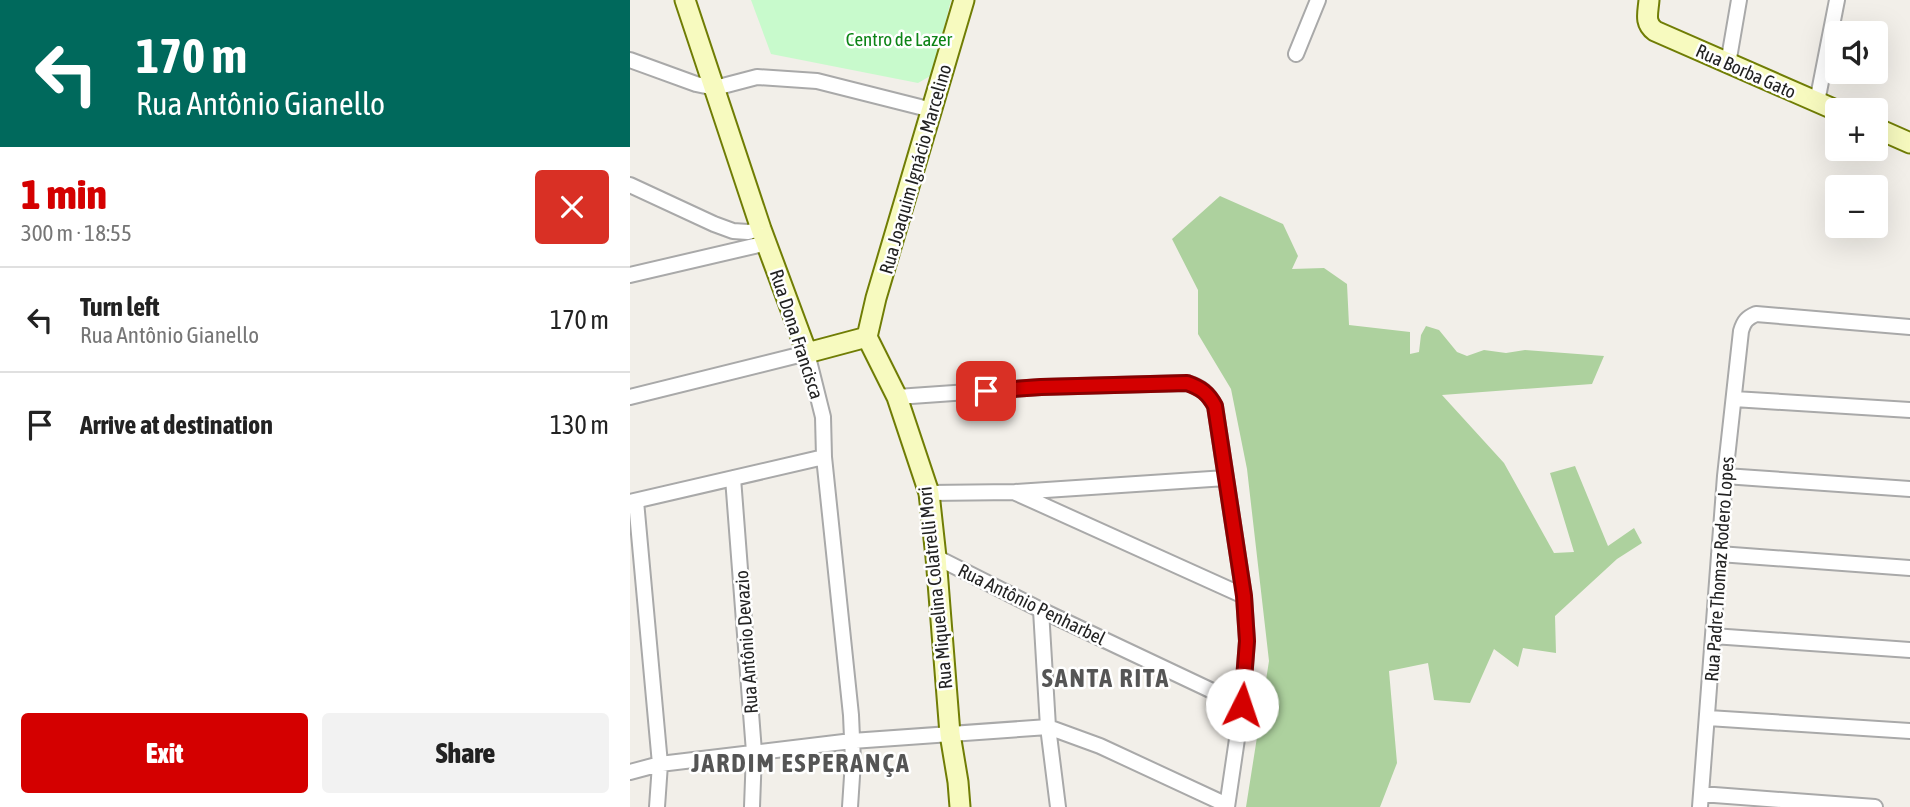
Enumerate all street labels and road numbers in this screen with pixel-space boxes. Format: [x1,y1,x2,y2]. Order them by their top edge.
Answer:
street label: Rua Borba Gato [1693,39,1800,103]
street label: Rua Joaquim Ignácio Marcelino [874,62,956,276]
street label: Rua Dona Francisca [766,266,828,402]
street label: Rua Padre Thomaz Rodero Lopes [1700,455,1738,682]
street label: Rua Miquelina Colatrelli Mori [913,485,957,691]
street label: Rua Antônio Penharbel [955,559,1109,649]
street label: Rua Antônio Devazio [730,570,762,714]

